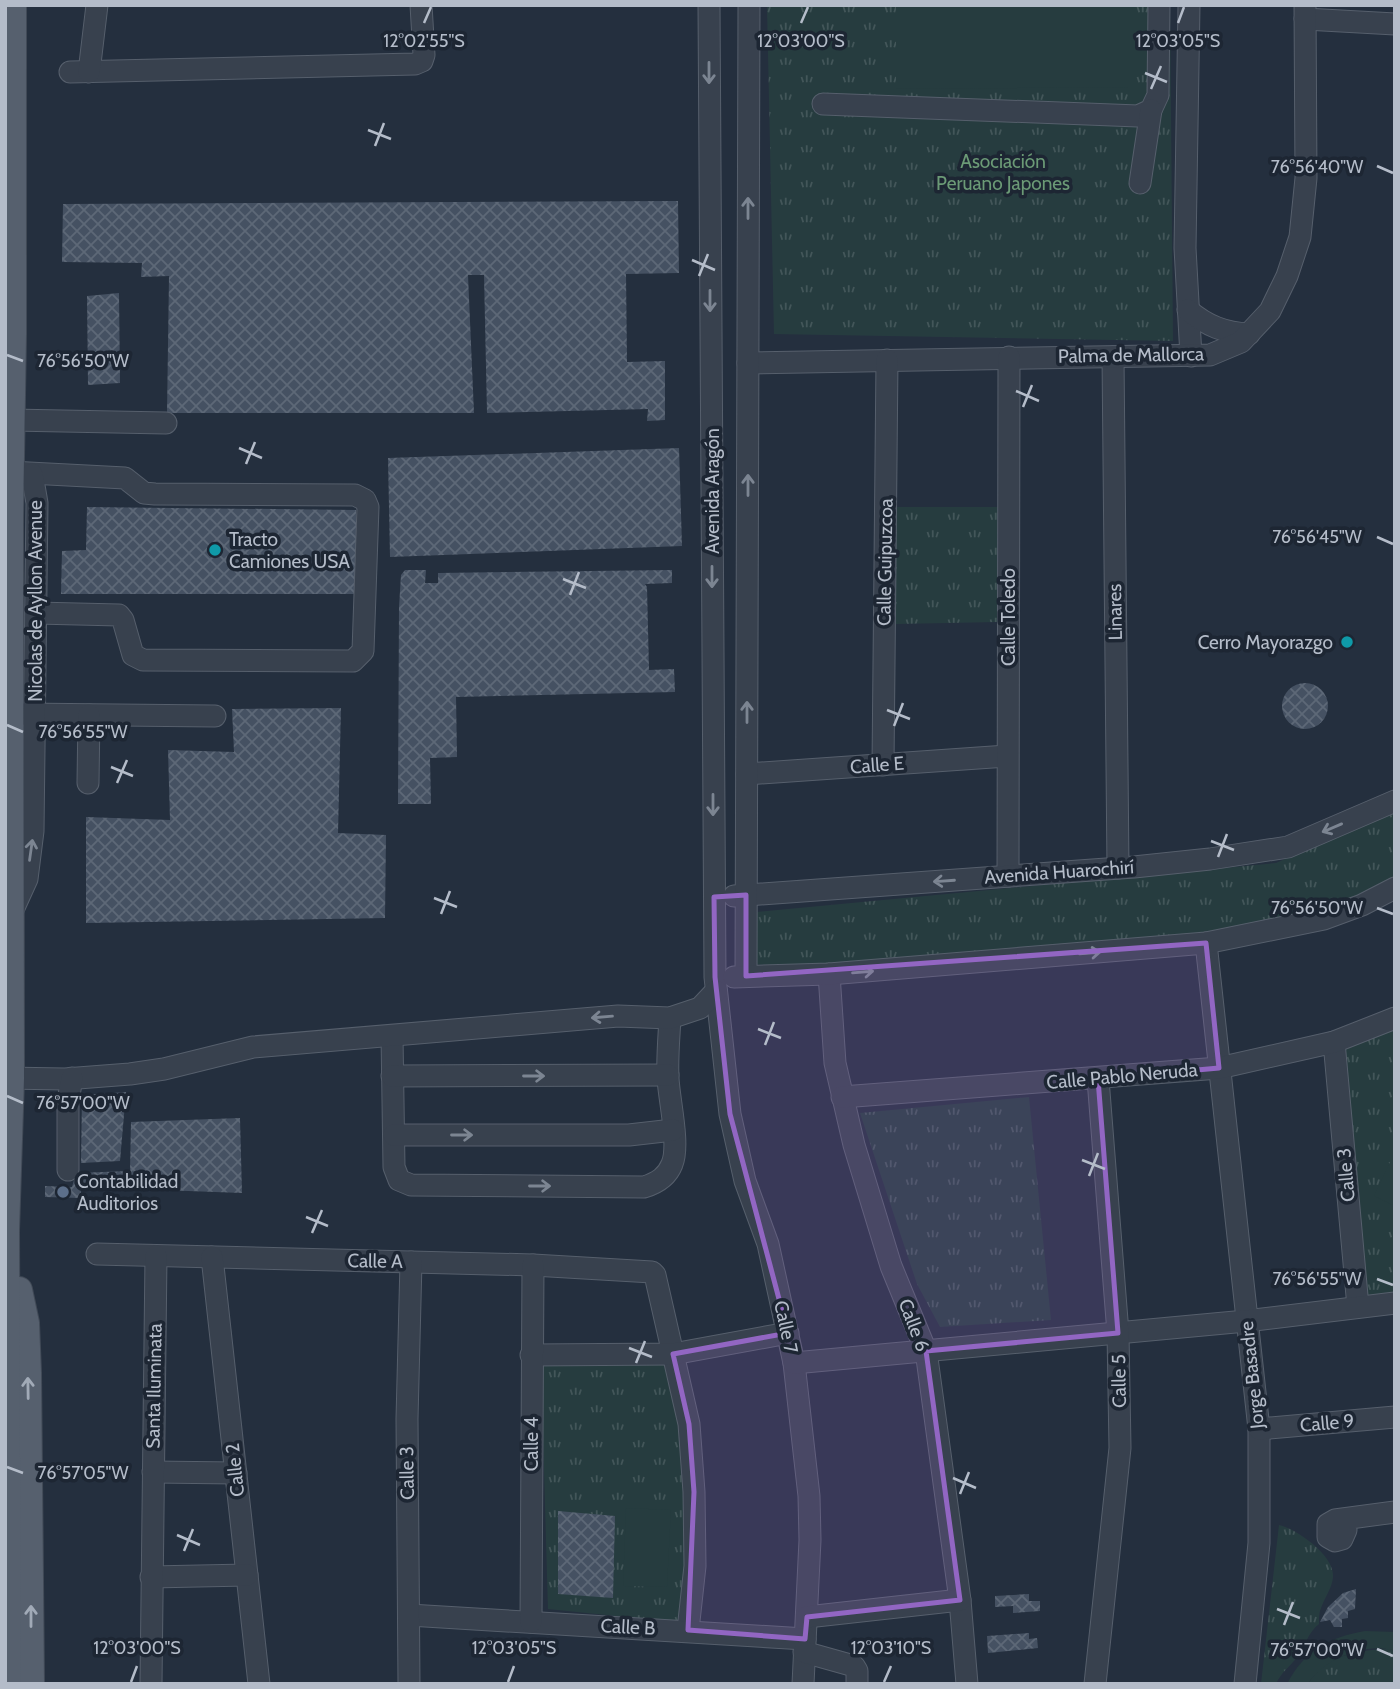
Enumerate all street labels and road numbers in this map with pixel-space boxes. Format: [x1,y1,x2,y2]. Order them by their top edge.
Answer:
street label: Palma de Mallorca [1058,342,1204,368]
street label: Avenida Aragón [701,428,724,554]
street label: Calle Guipuzcoa [872,498,898,626]
street label: Nicolas de Ayllon Avenue [24,500,47,702]
street label: Calle Toledo [997,568,1020,666]
street label: Linares [1103,583,1127,641]
street label: Calle E [849,752,905,778]
street label: Avenida Huarochirí [983,855,1135,889]
street label: Calle Pablo Neruda [1046,1058,1198,1094]
street label: Calle 3 [1332,1147,1360,1203]
street label: Calle A [347,1249,403,1273]
street label: Calle 6 [893,1295,935,1355]
street label: Calle 7 [769,1299,803,1356]
street label: Jorge Basadre [1235,1320,1269,1431]
street label: Santa Iluminata [141,1323,167,1449]
street label: Calle 5 [1107,1354,1131,1408]
street label: Calle 9 [1299,1409,1355,1437]
street label: Calle 4 [520,1417,543,1471]
street label: Calle 2 [221,1442,249,1498]
street label: Calle 3 [395,1446,419,1500]
street label: Calle B [600,1614,656,1640]

